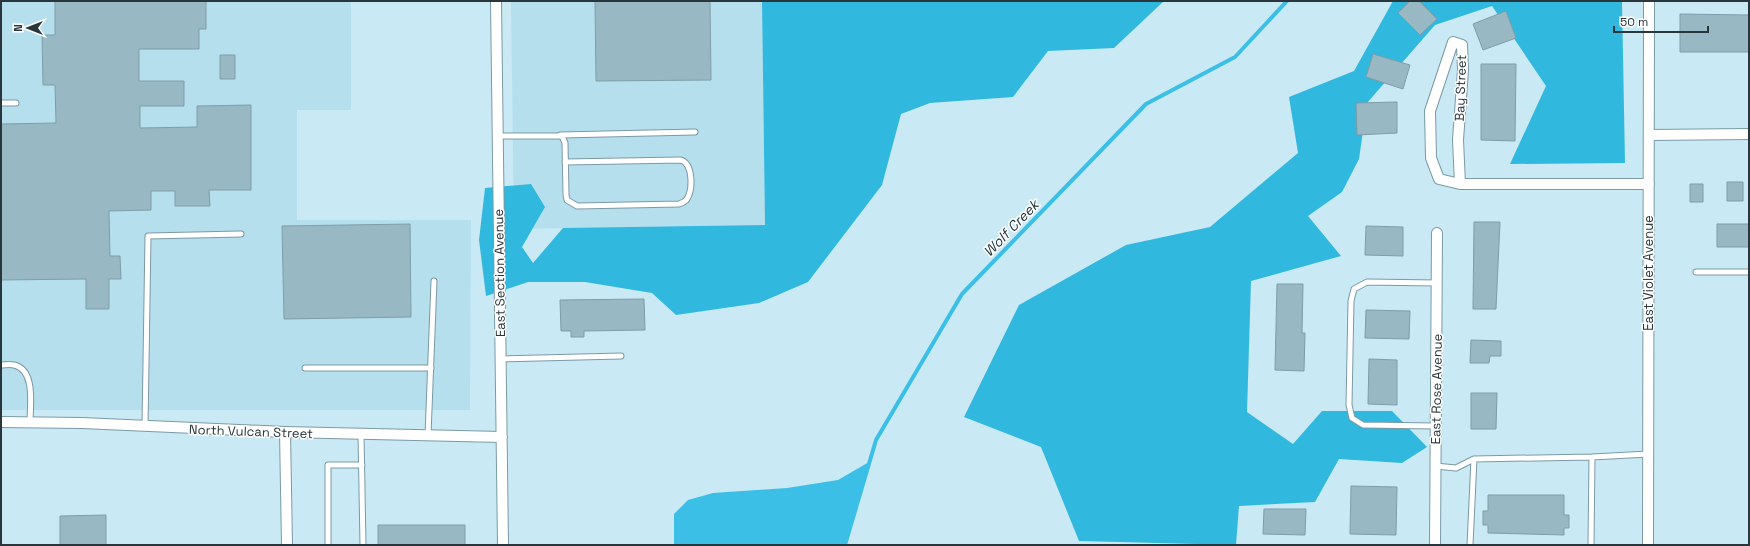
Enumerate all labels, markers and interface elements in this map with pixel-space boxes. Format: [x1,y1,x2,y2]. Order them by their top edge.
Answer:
north arrow [8,8,48,48]
scale bar [1614,8,1708,34]
text: 50 m [1620,14,1648,30]
text: N [11,24,25,32]
street label: Bay Street [1451,54,1470,122]
water label: Wolf Creek [980,195,1044,260]
street label: East Section Avenue [490,209,509,337]
street label: East Violet Avenue [1640,215,1657,331]
street label: East Rose Avenue [1427,334,1446,444]
street label: North Vulcan Street [189,421,313,442]

